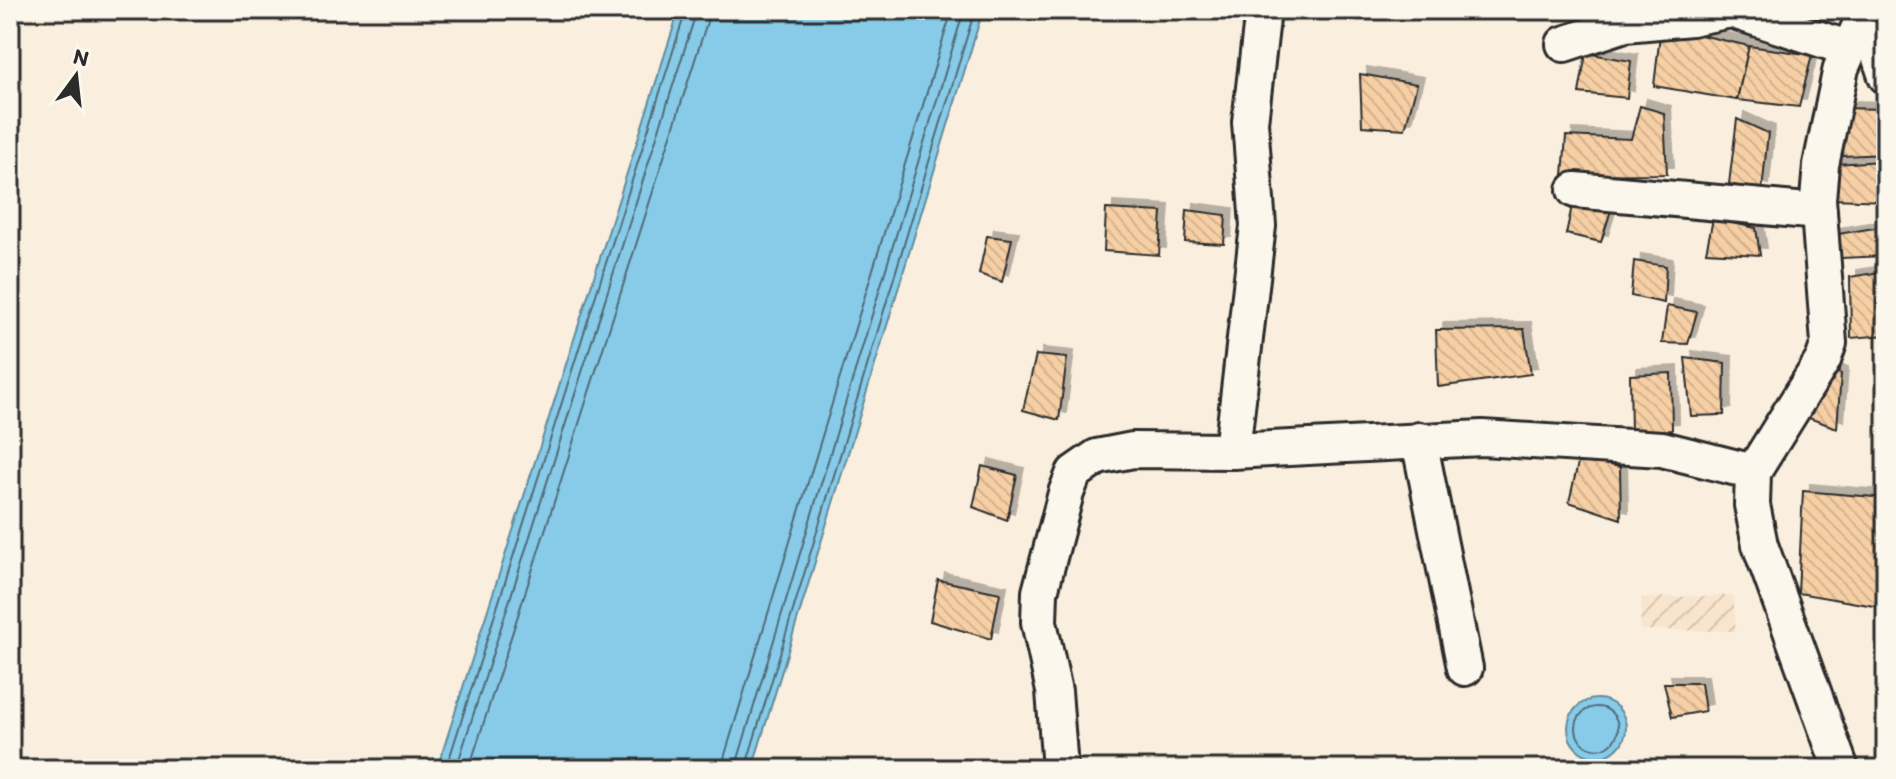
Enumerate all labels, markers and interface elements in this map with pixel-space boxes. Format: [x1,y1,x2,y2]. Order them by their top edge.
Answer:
north arrow [36,36,116,116]
text: N [70,42,92,72]

